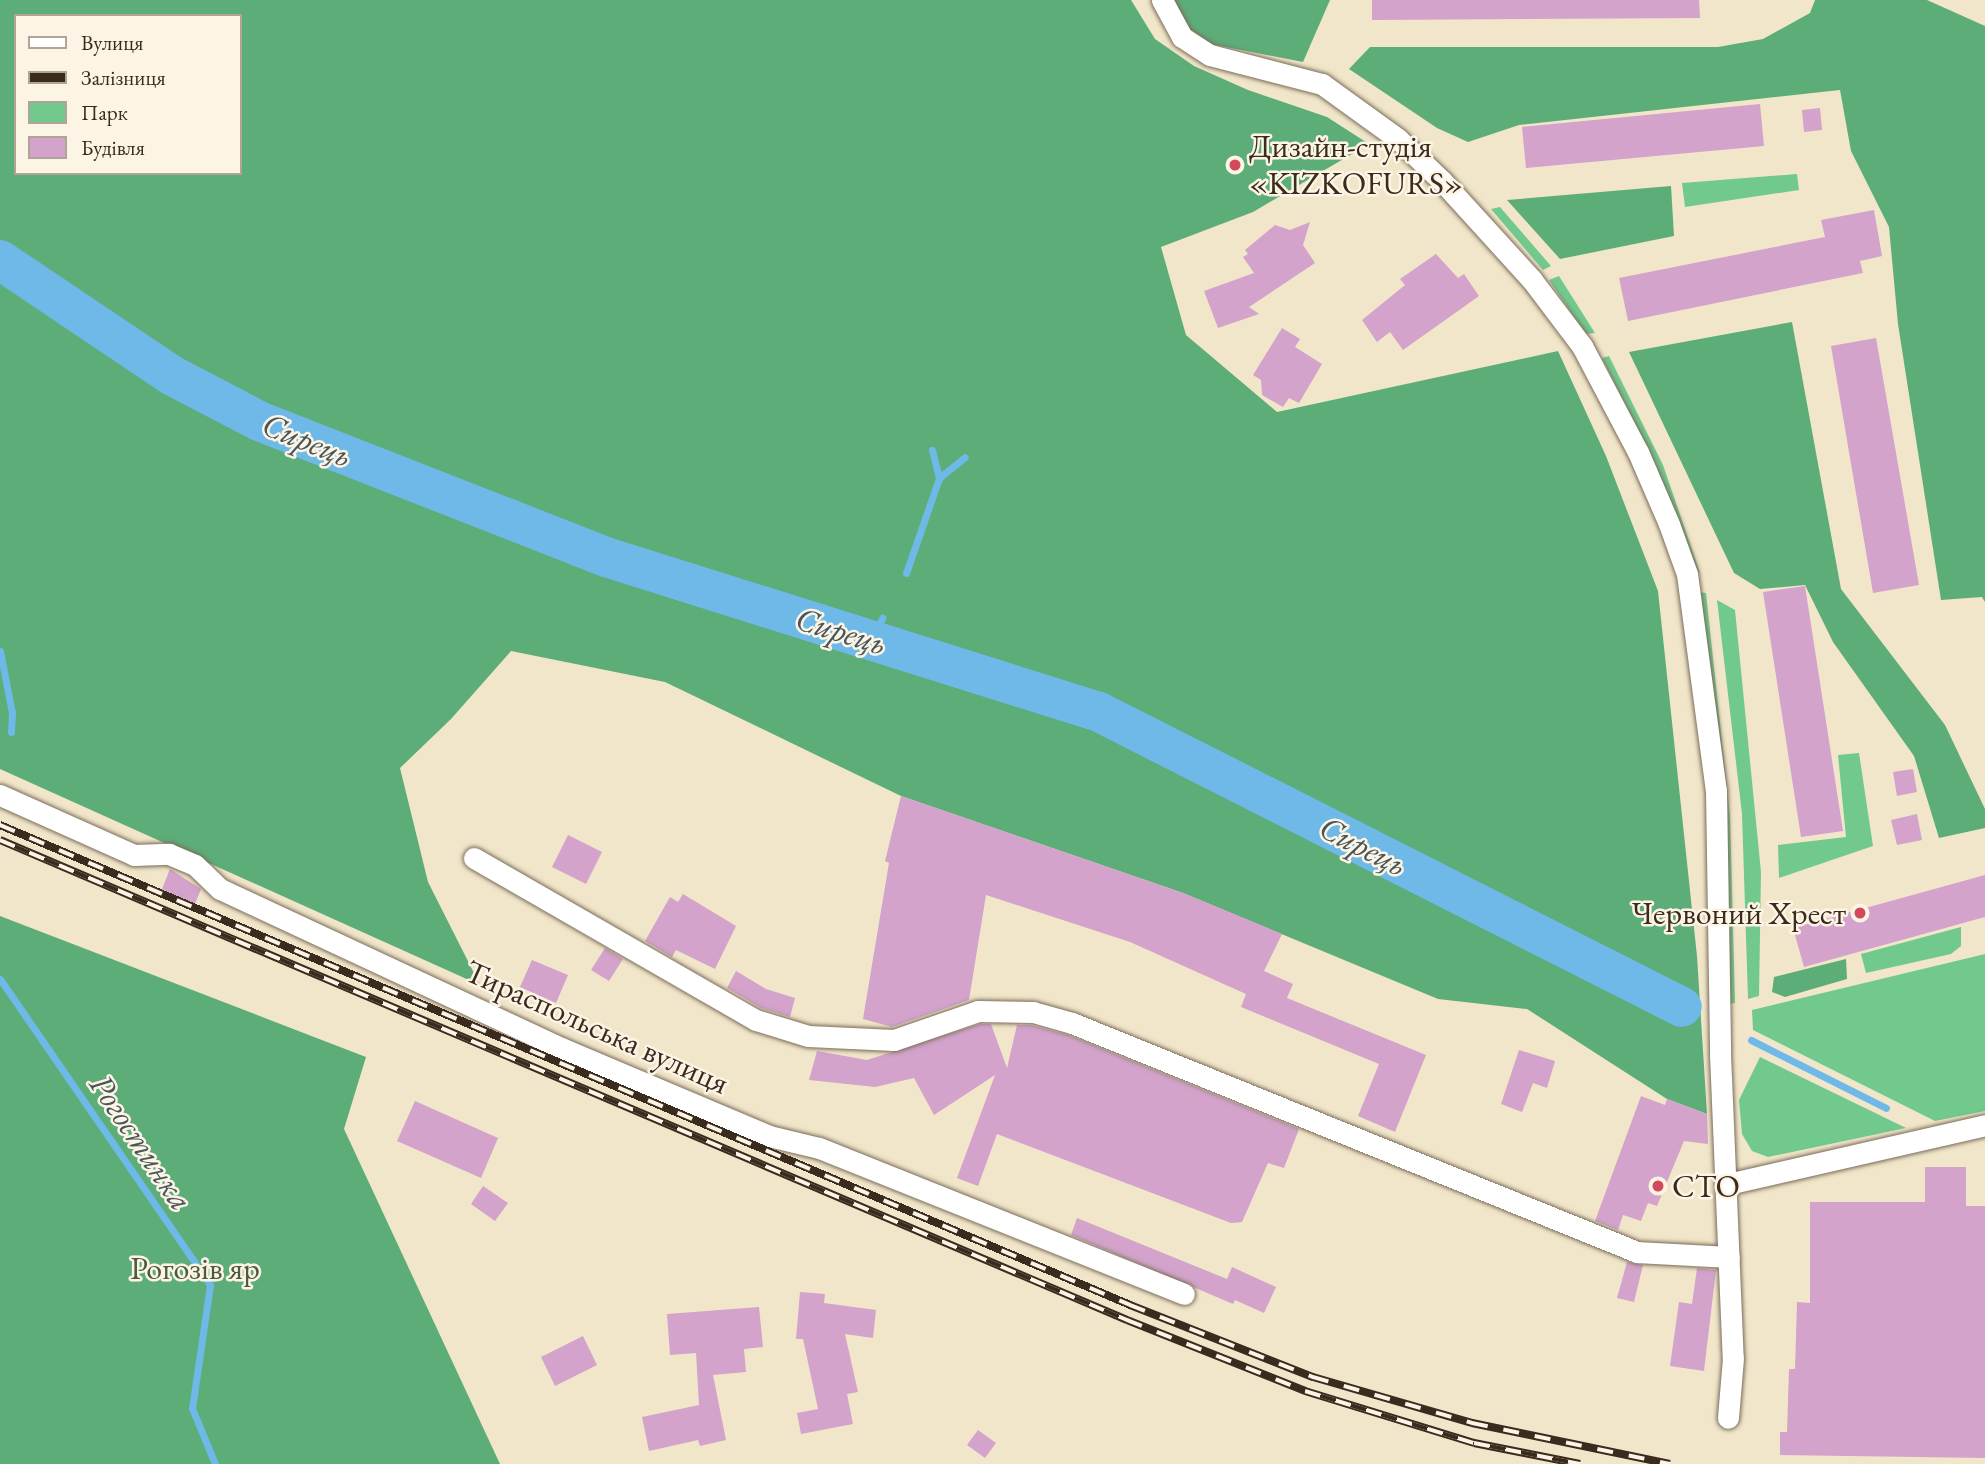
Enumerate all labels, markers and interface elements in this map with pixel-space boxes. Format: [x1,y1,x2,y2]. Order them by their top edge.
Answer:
legend [14,14,242,175]
text: Вулиця [81,29,143,56]
text: Залізниця [81,64,166,91]
text: Парк [81,99,128,126]
place label: Дизайн-студія «KIZKOFURS» [1249,128,1463,203]
text: Будівля [81,134,145,161]
marker: Дизайн-студія «KIZKOFURS» [1227,157,1243,173]
water label: Сирець [257,404,357,476]
water label: Сирець [791,598,891,664]
water label: Сирець [1313,807,1413,885]
place label: Червоний Хрест [1631,894,1846,932]
marker: Червоний Хрест [1852,905,1868,921]
street label: Тираспольська вулиця [459,952,735,1102]
water label: Рогостинка [81,1066,201,1218]
place label: СТО [1672,1167,1740,1205]
marker: СТО [1650,1178,1666,1194]
park label: Рогозів яр [130,1249,260,1287]

